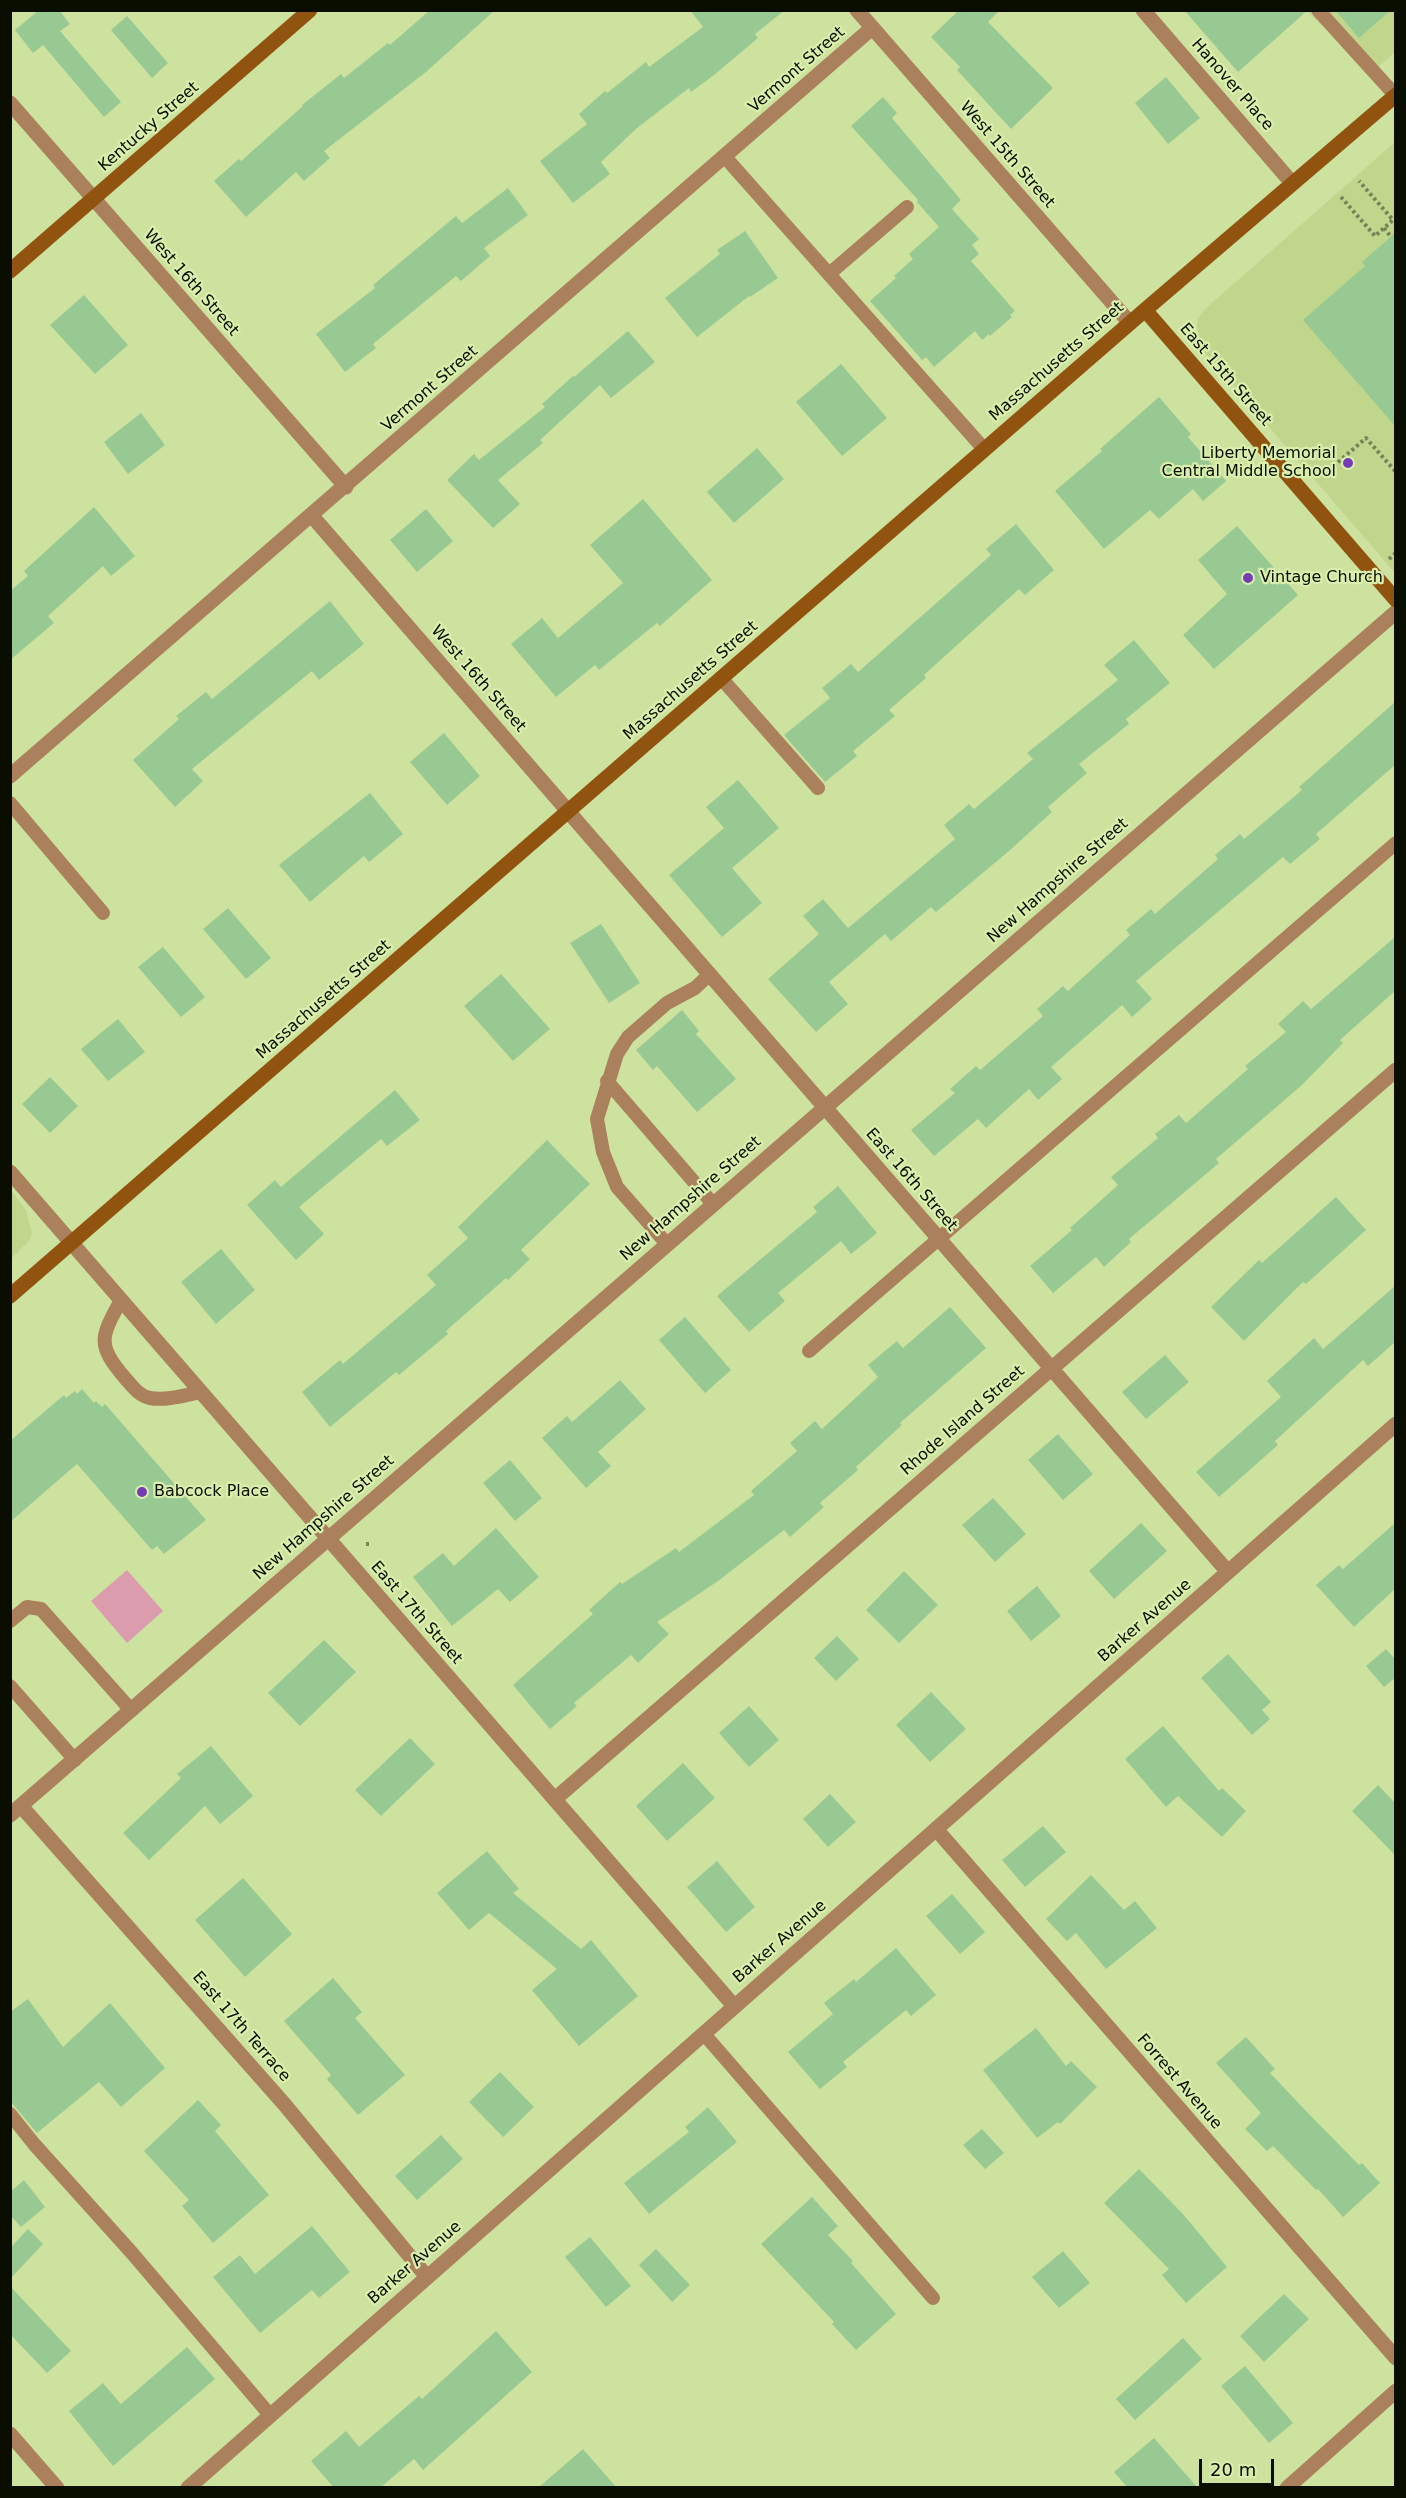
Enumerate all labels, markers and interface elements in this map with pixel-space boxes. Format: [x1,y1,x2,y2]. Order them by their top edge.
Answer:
street label: Vermont Street [745,23,849,117]
street label: Hanover Place [1187,35,1277,135]
street label: Kentucky Street [95,78,203,176]
street label: West 15th Street [956,98,1058,212]
street label: West 16th Street [140,226,242,340]
street label: Massachusetts Street [986,298,1128,426]
street label: East 15th Street [1175,320,1275,430]
street label: Vermont Street [378,342,482,436]
place label: Liberty Memorial Central Middle School [1162,444,1336,482]
marker: Liberty Memorial Central Middle School [1341,456,1355,470]
place label: Vintage Church [1260,568,1383,588]
marker: Vintage Church [1241,571,1255,585]
street label: Massachusetts Street [620,617,762,745]
street label: West 16th Street [427,622,529,736]
street label: New Hampshire Street [984,815,1132,947]
street label: Massachusetts Street [253,936,395,1064]
street label: East 16th Street [861,1125,961,1235]
street label: New Hampshire Street [617,1133,765,1265]
street label: Rhode Island Street [897,1362,1029,1480]
street label: New Hampshire Street [250,1452,398,1584]
place label: Babcock Place [154,1482,269,1502]
marker: Babcock Place [135,1485,149,1499]
street label: East 17th Street [366,1558,466,1668]
street label: Barker Avenue [1095,1575,1195,1667]
street label: Barker Avenue [730,1896,830,1988]
street label: East 17th Terrace [188,1968,294,2086]
street label: Forrest Avenue [1132,2030,1226,2134]
street label: Barker Avenue [365,2217,465,2309]
scale bar [1202,2447,1277,2485]
text: 20 m [1210,2459,1256,2480]

